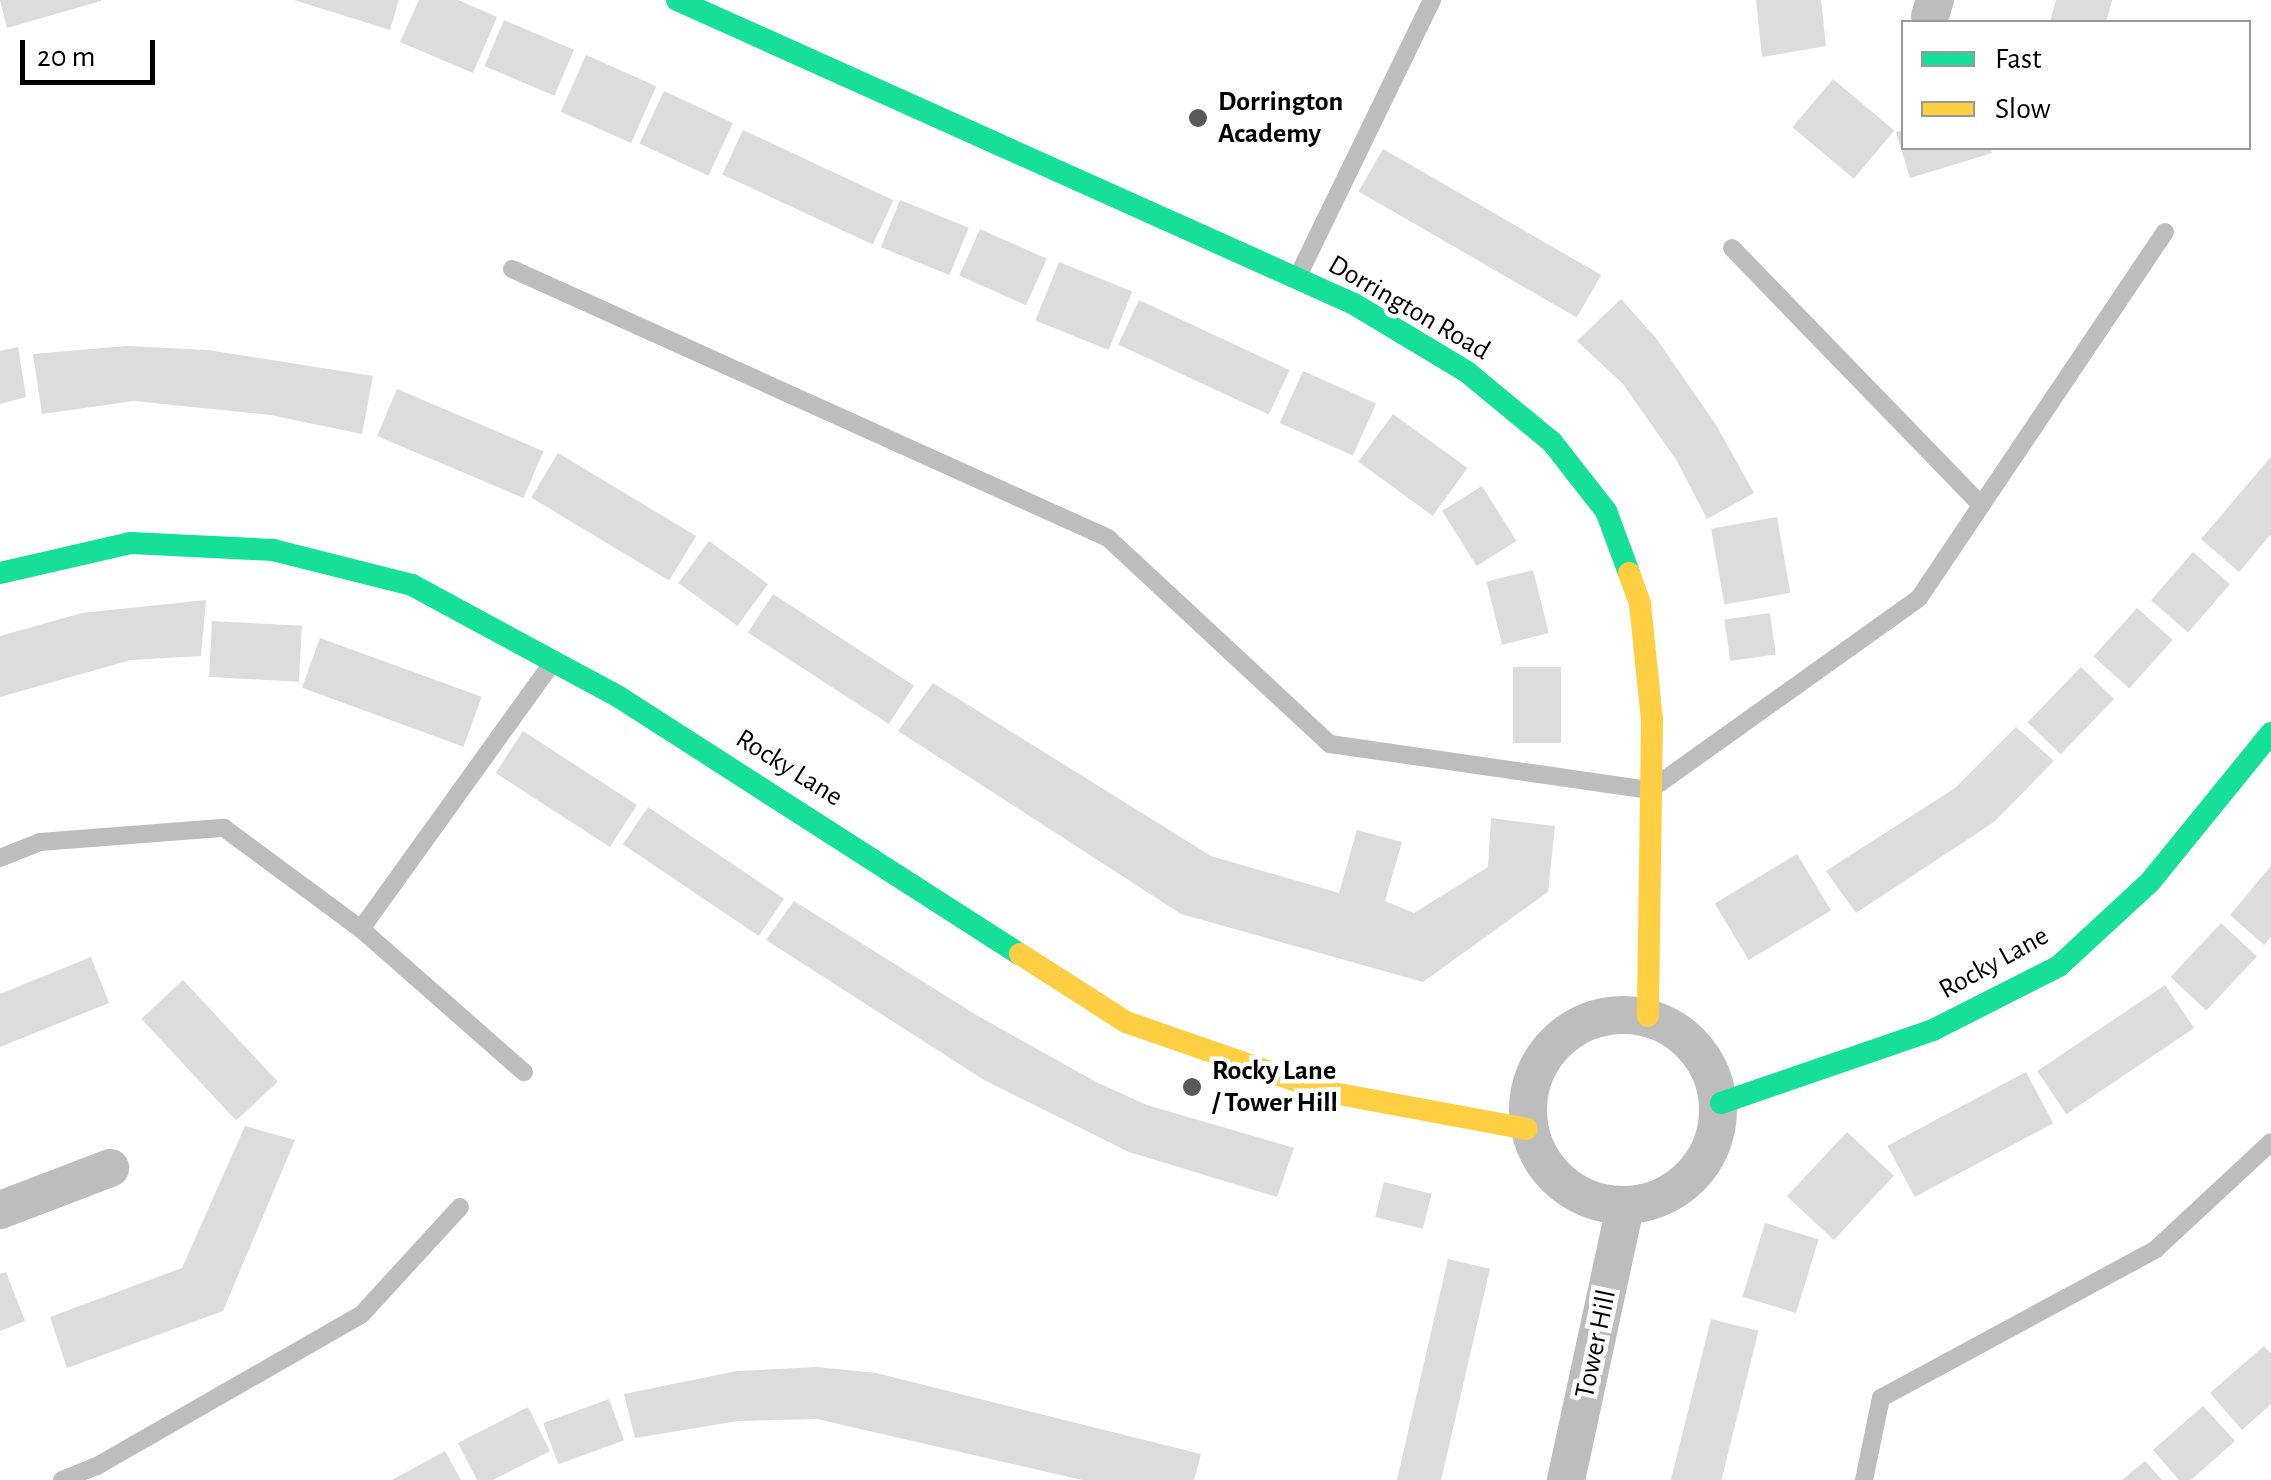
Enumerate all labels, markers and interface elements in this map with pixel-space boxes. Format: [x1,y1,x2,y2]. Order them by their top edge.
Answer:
scale bar [25,20,160,82]
legend [1901,20,2251,150]
text: 20 m [37,42,95,72]
text: Fast [1995,44,2042,74]
place label: Dorrington Academy [1218,85,1343,151]
text: Slow [1995,94,2051,124]
marker: Dorrington Academy [1187,107,1209,129]
street label: Dorrington Road [1322,248,1496,368]
street label: Rocky Lane [729,722,849,814]
street label: Rocky Lane [1933,919,2055,1007]
place label: Rocky Lane / Tower Hill [1212,1054,1338,1120]
marker: Rocky Lane / Tower Hill [1181,1076,1203,1098]
street label: Tower Hill [1568,1287,1624,1401]

